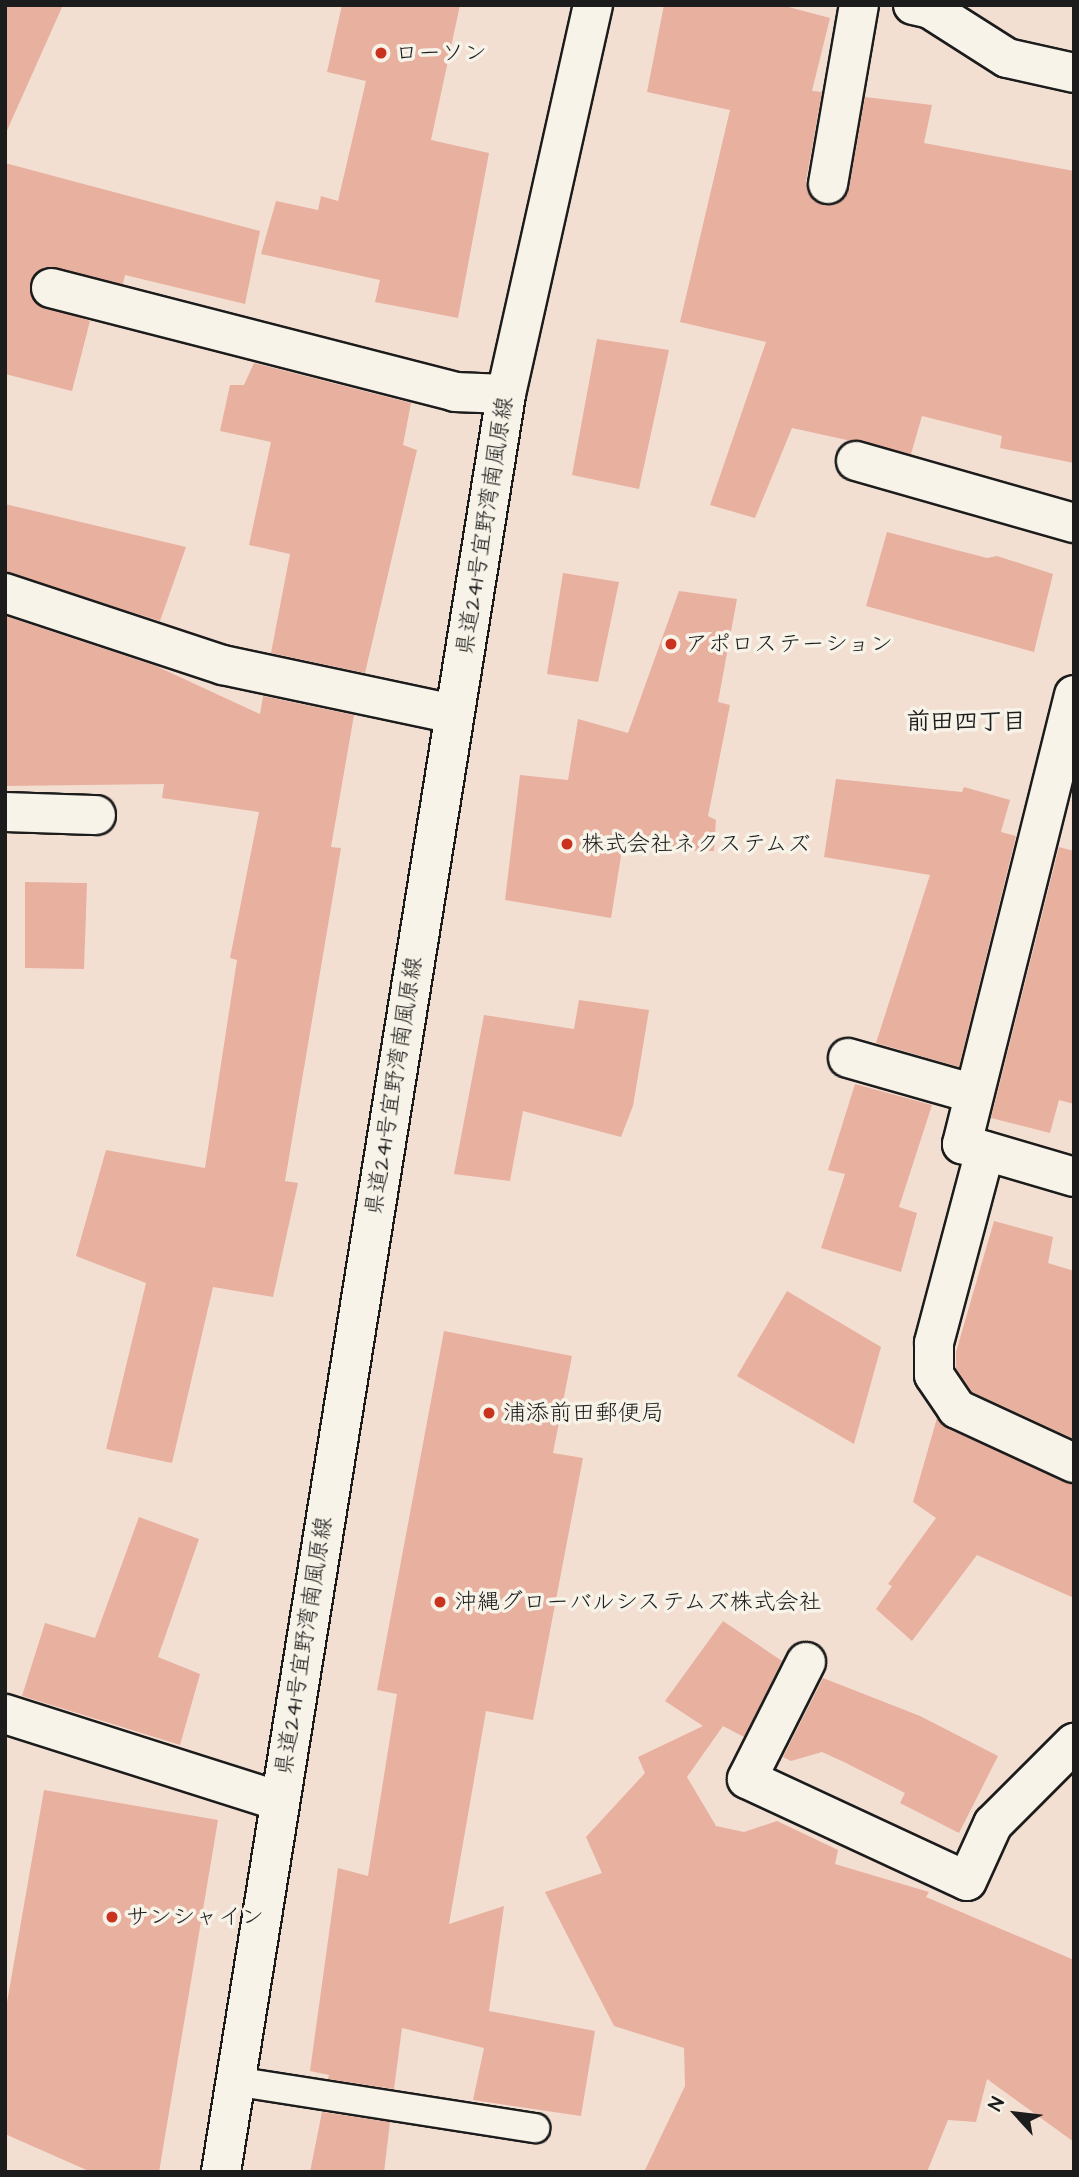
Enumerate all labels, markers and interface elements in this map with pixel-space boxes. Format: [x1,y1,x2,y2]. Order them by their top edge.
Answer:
place label: ローソン [395,39,487,67]
marker: ローソン [373,45,389,61]
street label: 県道241号宜野湾南風原線 [451,395,519,657]
place label: アポロステーション [685,630,892,658]
marker: アポロステーション [663,636,679,652]
district label: 前田四丁目 [906,709,1026,737]
place label: 株式会社ネクステムズ [581,830,811,858]
marker: 株式会社ネクステムズ [559,836,575,852]
street label: 県道241号宜野湾南風原線 [360,955,428,1217]
place label: 浦添前田郵便局 [503,1399,664,1427]
marker: 浦添前田郵便局 [481,1405,497,1421]
street label: 県道241号宜野湾南風原線 [270,1515,338,1777]
place label: 沖縄グローバルシステムズ株式会社 [454,1588,822,1616]
marker: 沖縄グローバルシステムズ株式会社 [432,1594,448,1610]
place label: サンシャイン [126,1903,264,1931]
marker: サンシャイン [104,1909,120,1925]
north arrow [981,2079,1051,2149]
text: N [982,2093,1012,2116]

